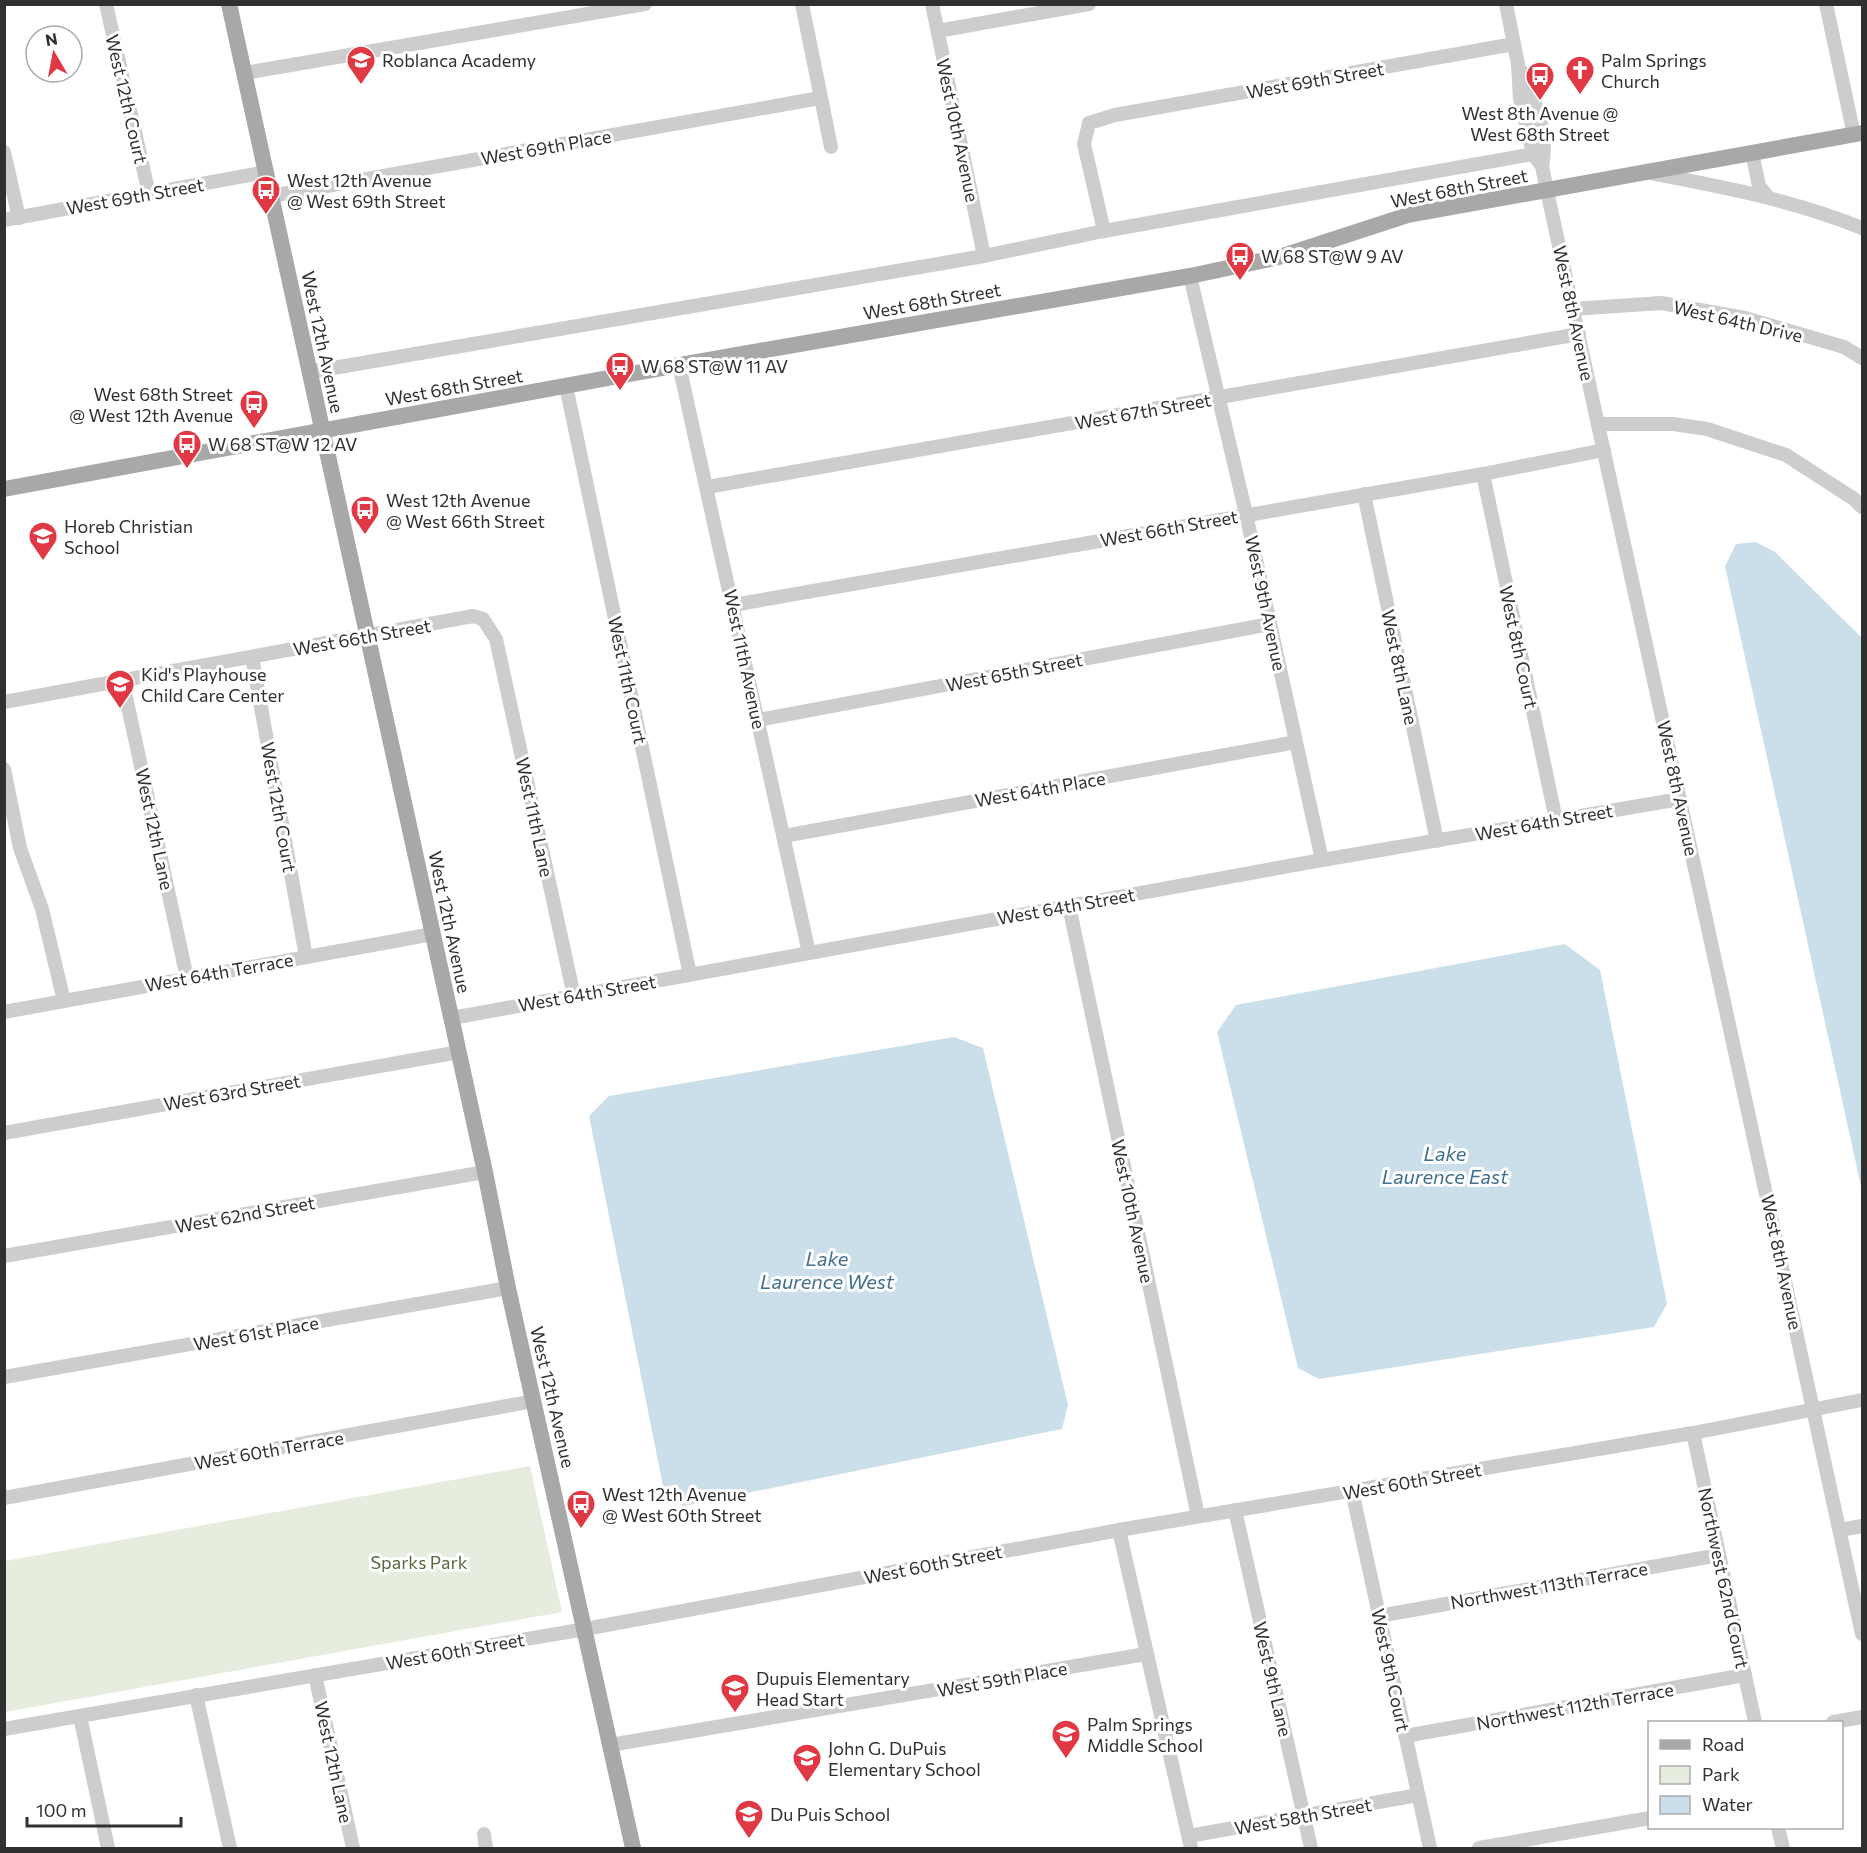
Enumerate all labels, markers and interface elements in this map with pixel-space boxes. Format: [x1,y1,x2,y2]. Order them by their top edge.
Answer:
north arrow [24,24,84,84]
text: N [44,28,59,49]
street label: West 12th Court [101,32,153,166]
school or university icon: Roblanca Academy [345,44,377,86]
place label: Roblanca Academy [382,49,536,71]
place label: Palm Springs Church [1601,49,1707,92]
church icon: Palm Springs Church [1564,54,1596,96]
street label: West 10th Avenue [932,56,984,204]
street label: West 69th Street [1245,57,1385,103]
bus stop icon: West 8th Avenue @ West 68th Street [1524,60,1556,102]
place label: West 8th Avenue @ West 68th Street [1462,102,1619,145]
street label: West 69th Place [479,125,613,169]
street label: West 68th Street [1388,164,1530,212]
place label: West 12th Avenue @ West 69th Street [287,169,446,212]
street label: West 69th Street [65,173,205,219]
bus stop icon: West 12th Avenue @ West 69th Street [250,174,282,216]
bus stop icon: W 68 ST@W 9 AV [1224,240,1256,282]
street label: West 8th Avenue [1549,243,1599,383]
place label: W 68 ST@W 9 AV [1261,245,1404,267]
street label: West 12th Avenue [297,269,349,415]
street label: West 68th Street [861,278,1003,324]
street label: West 64th Drive [1671,295,1805,347]
bus stop icon: W 68 ST@W 11 AV [604,350,636,392]
place label: W 68 ST@W 11 AV [641,355,788,377]
street label: West 68th Street [383,364,525,410]
place label: West 68th Street @ West 12th Avenue [69,383,233,426]
bus stop icon: West 68th Street @ West 12th Avenue [238,388,270,430]
street label: West 67th Street [1073,388,1213,434]
bus stop icon: W 68 ST@W 12 AV [171,428,203,470]
place label: W 68 ST@W 12 AV [208,433,357,455]
place label: West 12th Avenue @ West 66th Street [386,489,545,532]
bus stop icon: West 12th Avenue @ West 66th Street [349,494,381,536]
street label: West 66th Street [1098,505,1240,551]
place label: Horeb Christian School [64,515,193,558]
school or university icon: Horeb Christian School [27,520,59,562]
street label: West 9th Avenue [1241,533,1291,673]
street label: West 8th Court [1495,583,1543,711]
street label: West 11th Avenue [719,587,771,731]
street label: West 8th Lane [1377,607,1423,727]
street label: West 66th Street [291,614,433,660]
street label: West 11th Court [604,614,652,746]
street label: West 65th Street [944,648,1084,696]
place label: Kid's Playhouse Child Care Center [141,663,284,706]
school or university icon: Kid's Playhouse Child Care Center [104,668,136,710]
street label: West 8th Avenue [1653,718,1703,858]
street label: West 12th Court [257,740,301,874]
street label: West 11th Lane [512,755,558,879]
street label: West 12th Lane [131,766,179,892]
street label: West 64th Place [973,767,1107,811]
street label: West 64th Street [1473,799,1615,845]
street label: West 12th Avenue [424,849,476,995]
street label: West 64th Street [995,883,1137,929]
street label: West 64th Terrace [143,948,295,996]
street label: West 64th Street [516,970,658,1016]
street label: West 63rd Street [162,1069,302,1115]
street label: West 10th Avenue [1107,1137,1159,1285]
water label: Lake Laurence East [1382,1141,1509,1188]
street label: West 62nd Street [173,1191,317,1237]
street label: West 8th Avenue [1757,1192,1807,1332]
water label: Lake Laurence West [760,1246,895,1293]
street label: West 61st Place [192,1311,320,1355]
street label: West 12th Avenue [526,1324,580,1470]
street label: West 60th Terrace [193,1426,345,1474]
street label: West 60th Street [1341,1458,1483,1504]
place label: West 12th Avenue @ West 60th Street [602,1483,762,1526]
street label: Northwest 62nd Court [1694,1486,1754,1670]
bus stop icon: West 12th Avenue @ West 60th Street [565,1488,597,1530]
street label: West 60th Street [862,1540,1004,1588]
park label: Sparks Park [371,1551,468,1573]
street label: Northwest 113th Terrace [1449,1557,1649,1613]
street label: West 9th Court [1367,1606,1415,1734]
street label: West 9th Lane [1249,1619,1297,1739]
street label: West 60th Street [384,1628,526,1674]
street label: West 59th Place [935,1657,1069,1701]
place label: Dupuis Elementary Head Start [756,1667,910,1710]
school or university icon: Dupuis Elementary Head Start [719,1672,751,1714]
street label: Northwest 112th Terrace [1475,1678,1675,1734]
street label: West 12th Lane [310,1699,358,1825]
place label: Palm Springs Middle School [1087,1713,1203,1756]
school or university icon: Palm Springs Middle School [1050,1718,1082,1760]
legend [1648,1721,1843,1829]
text: Road [1702,1733,1744,1755]
place label: John G. DuPuis Elementary School [828,1737,981,1780]
school or university icon: John G. DuPuis Elementary School [791,1742,823,1784]
text: Park [1702,1763,1740,1785]
scale bar [27,1790,182,1828]
street label: West 58th Street [1233,1793,1373,1839]
text: Water [1702,1793,1753,1815]
school or university icon: Du Puis School [733,1798,765,1840]
text: 100 m [36,1799,86,1821]
place label: Du Puis School [770,1803,890,1825]

